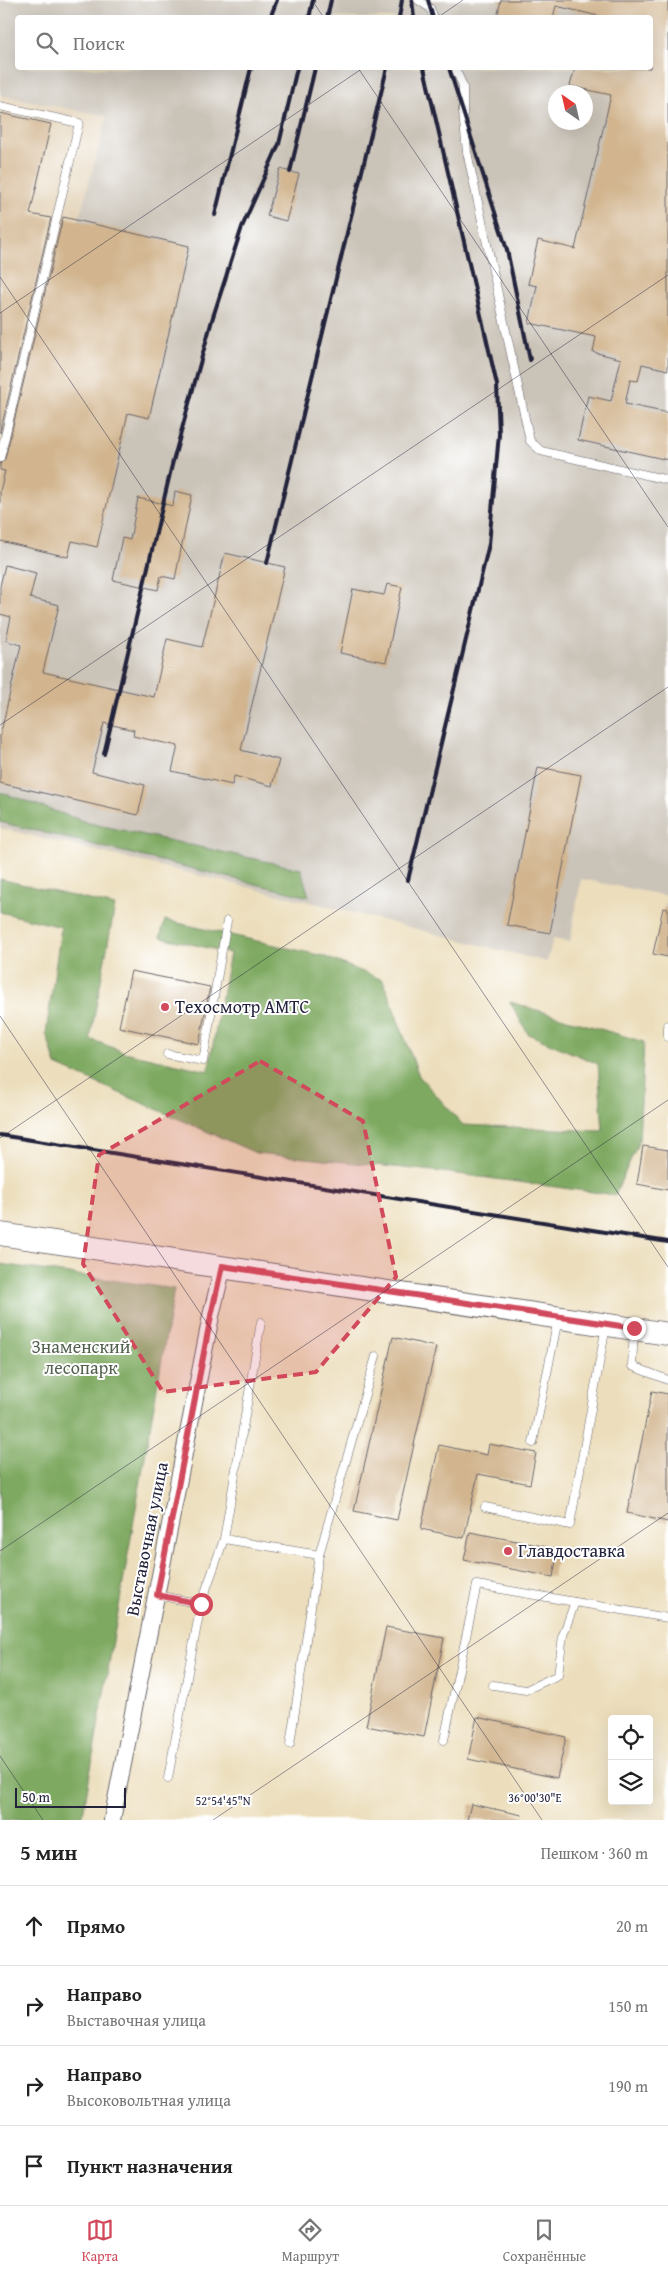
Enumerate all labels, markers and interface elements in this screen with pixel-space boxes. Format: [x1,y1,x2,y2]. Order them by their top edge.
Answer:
search box [15,15,653,70]
icon: search [33,29,61,57]
text: Поиск [73,29,125,57]
north arrow [548,85,593,130]
place label: Техосмотр АМТС [175,993,309,1020]
marker: Техосмотр АМТС [159,1001,171,1013]
route end [623,1317,646,1340]
park label: Знаменский лесопарк [32,1333,131,1381]
street label: Выставочная улица [118,1459,175,1618]
place label: Главдоставка [518,1537,625,1564]
marker: Главдоставка [502,1545,514,1557]
route start [190,1593,213,1616]
map controls [608,1715,653,1805]
button: locate [608,1715,653,1760]
button: layers [608,1760,653,1805]
scale bar [15,1785,126,1808]
text: 50 m [22,1787,50,1807]
text: 36°00'30"E [508,1789,562,1806]
text: 52°54'45"N [195,1792,251,1809]
text: 5 мин [20,1837,77,1868]
text: Пешком · 360 m [541,1841,648,1865]
icon: ahead [20,1912,48,1940]
text: Прямо [67,1912,125,1940]
text: 20 m [616,1914,648,1938]
text: Направо [67,1980,142,2008]
icon: right [20,1992,48,2020]
text: 150 m [608,1994,648,2018]
text: Выставочная улица [67,2008,206,2032]
text: Направо [67,2060,142,2088]
icon: right [20,2072,48,2100]
text: 190 m [608,2074,648,2098]
text: Высоковольтная улица [67,2088,231,2112]
icon: arrive [20,2152,48,2180]
text: Пункт назначения [67,2152,233,2180]
tab: Карта [82,2216,118,2266]
tab: Маршрут [282,2216,339,2266]
tab: Сохранённые [503,2216,586,2266]

